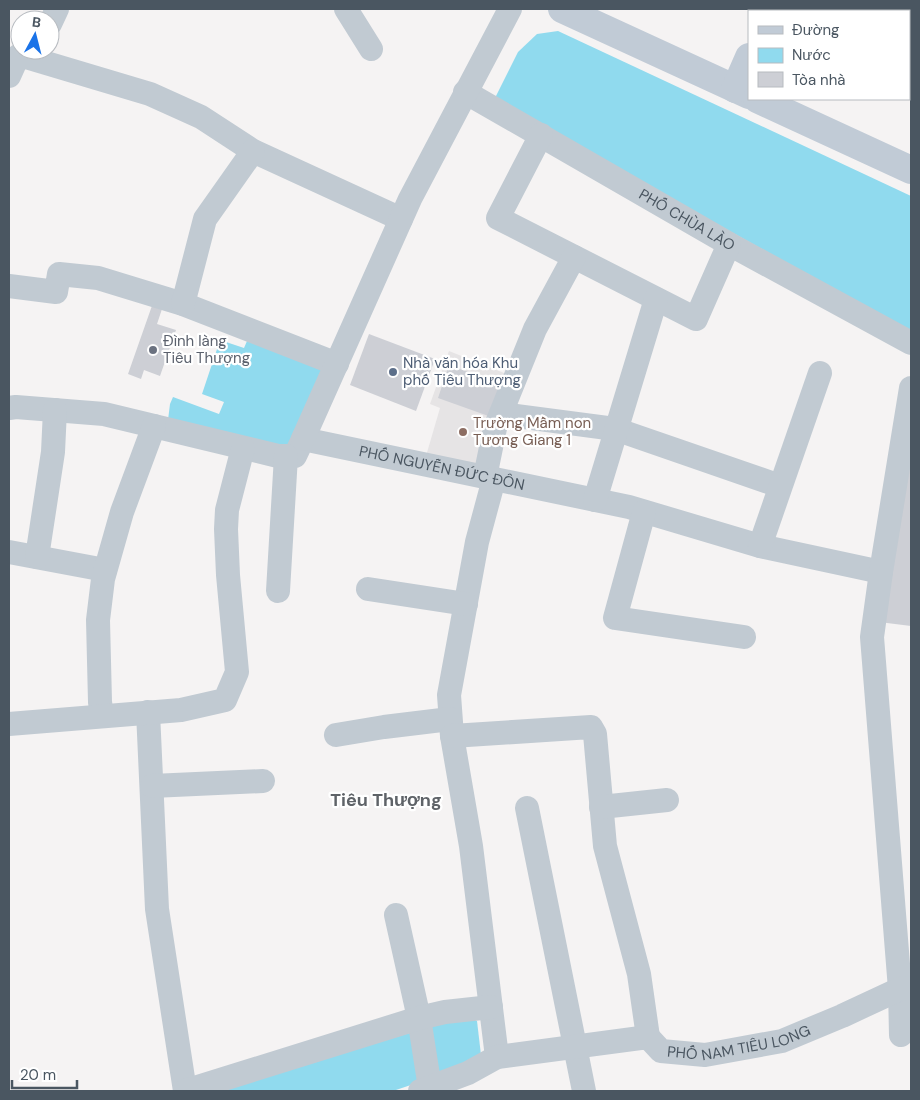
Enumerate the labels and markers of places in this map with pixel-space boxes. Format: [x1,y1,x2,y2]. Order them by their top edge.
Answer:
place label: Đình làng Tiêu Thượng [163,331,250,368]
marker: Đình làng Tiêu Thượng [147,344,159,356]
place label: Nhà văn hóa Khu phố Tiêu Thượng [403,353,521,390]
marker: Nhà văn hóa Khu phố Tiêu Thượng [387,366,399,378]
place label: Trường Mầm non Tương Giang 1 [473,413,591,450]
marker: Trường Mầm non Tương Giang 1 [457,426,469,438]

